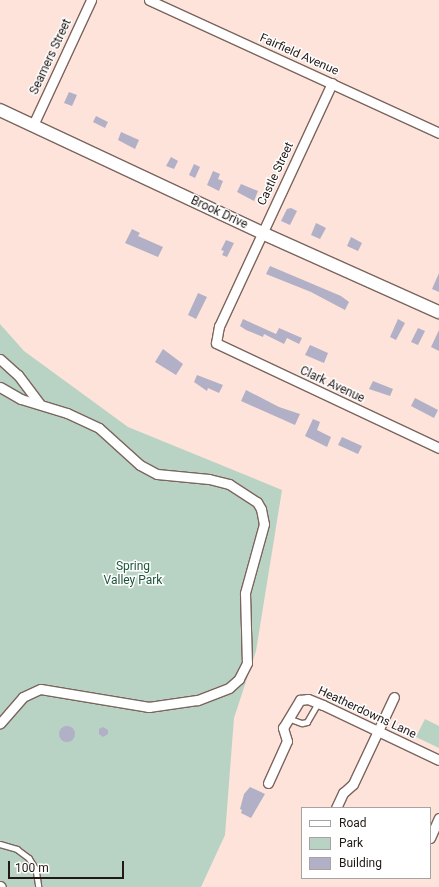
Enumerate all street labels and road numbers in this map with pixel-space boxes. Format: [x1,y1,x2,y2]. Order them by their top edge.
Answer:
street label: Seamers Street [27,17,75,97]
street label: Fairfield Avenue [257,31,341,79]
street label: Castle Street [255,140,297,208]
street label: Brook Drive [188,194,250,232]
street label: Clark Avenue [297,364,367,406]
street label: Heatherdowns Lane [316,684,418,742]

